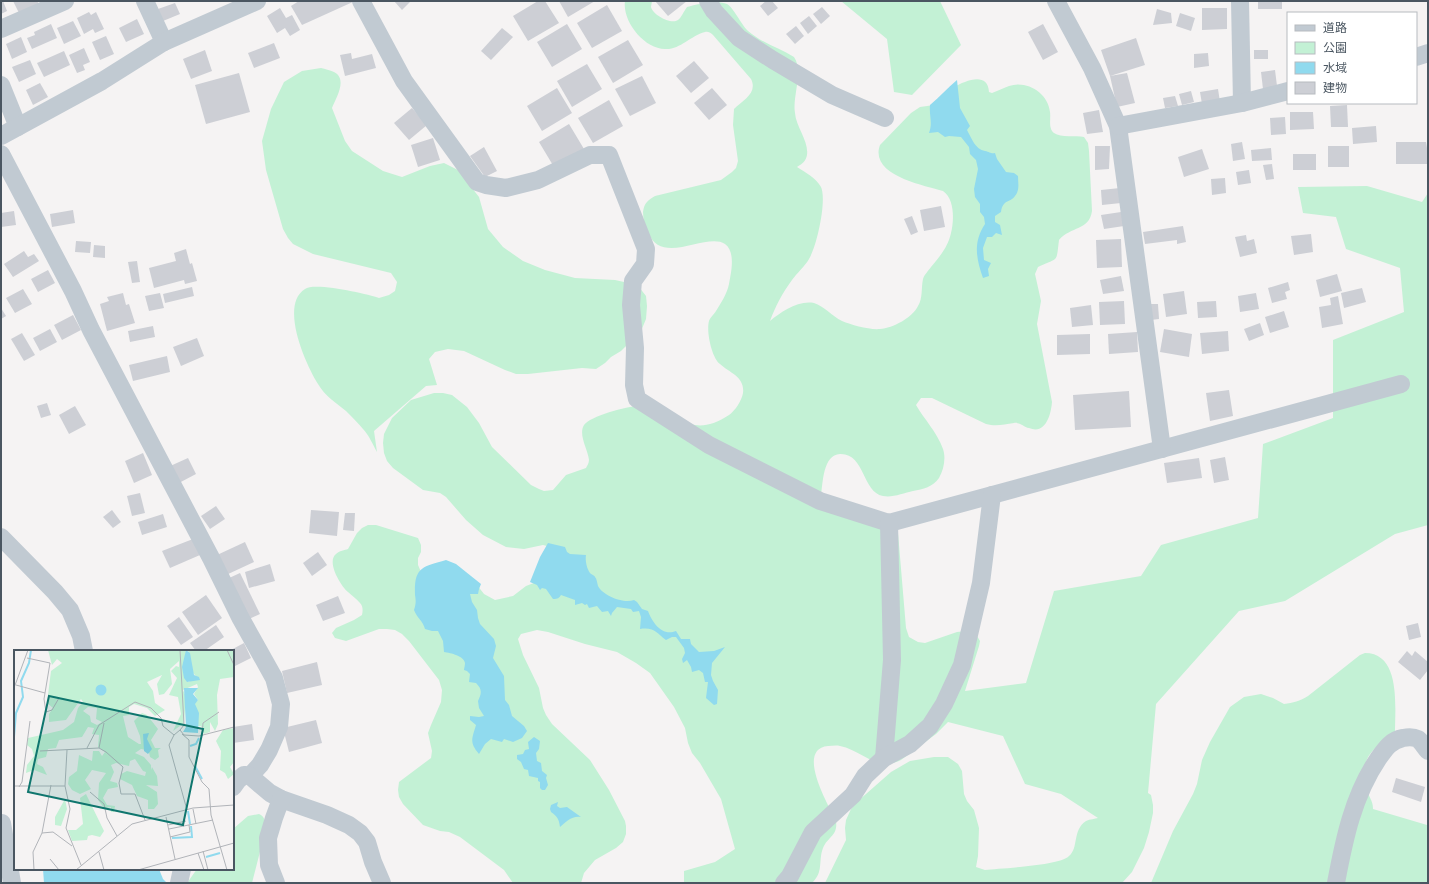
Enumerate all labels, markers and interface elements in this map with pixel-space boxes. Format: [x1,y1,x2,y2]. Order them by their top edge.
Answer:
legend [1287,12,1417,104]
text: 道路 [1323,18,1347,37]
text: 公園 [1323,38,1347,57]
text: 水域 [1323,58,1347,77]
text: 建物 [1323,78,1347,97]
inset map [14,650,234,870]

